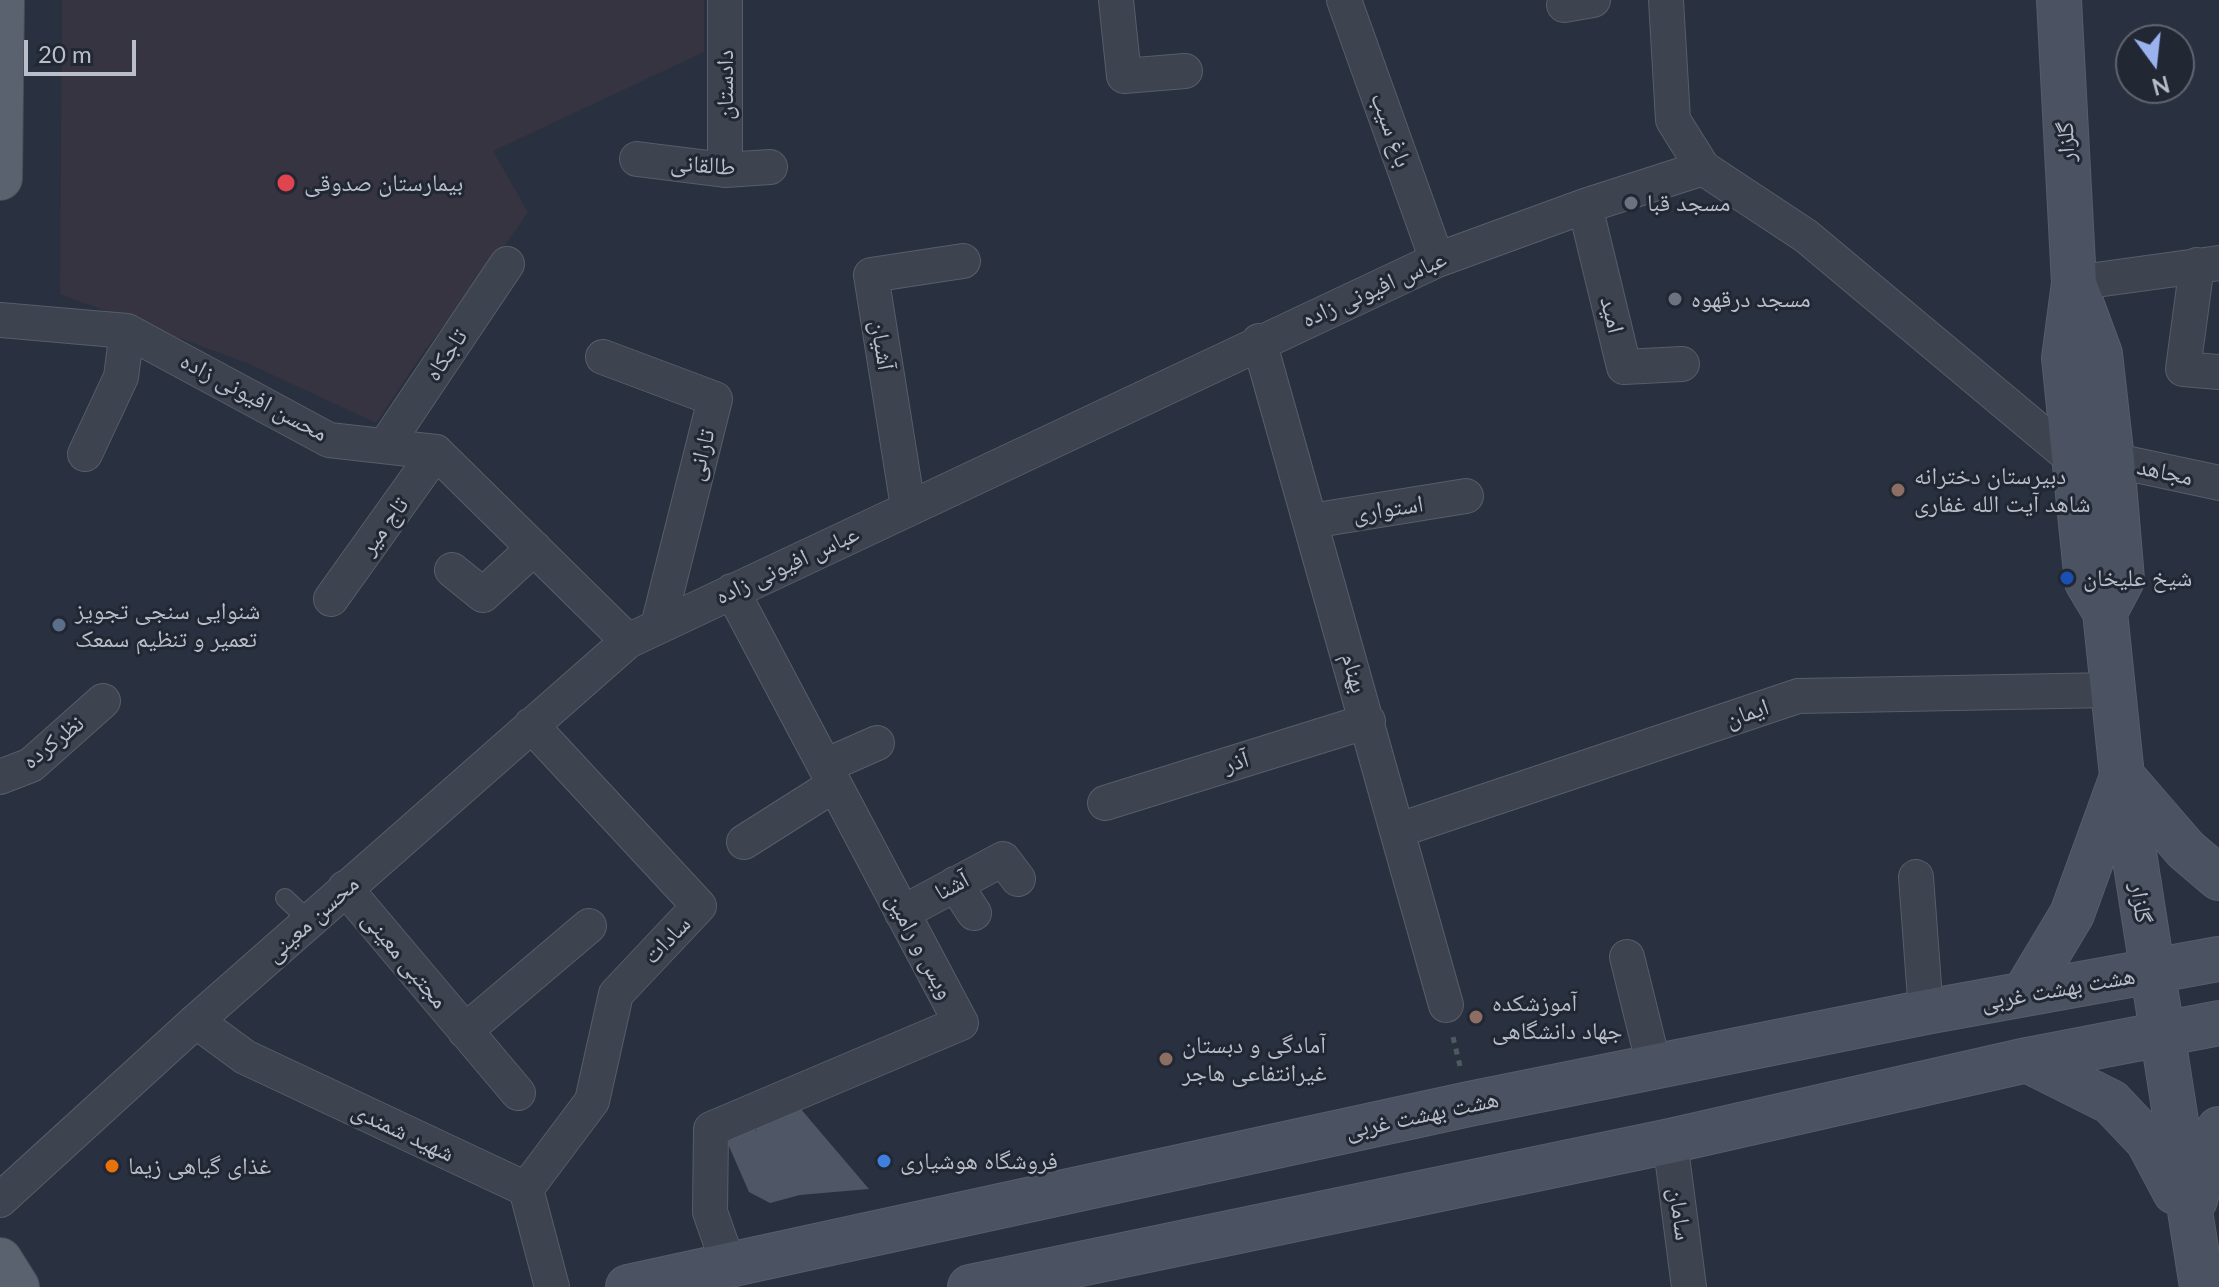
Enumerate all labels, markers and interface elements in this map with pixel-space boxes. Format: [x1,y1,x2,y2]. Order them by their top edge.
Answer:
scale bar [28,24,140,74]
north arrow [2115,24,2195,104]
text: 20 m [38,39,92,68]
street label: دادستان [711,50,739,120]
text: N [2149,70,2173,101]
street label: باغ سیب [1364,89,1418,171]
street label: گلزار [2051,121,2081,163]
street label: طالقانی [669,148,737,182]
place label: بیمارستان صدوقی [304,169,463,197]
marker: بیمارستان صدوقی [275,172,297,194]
place label: مسجد قبا [1647,189,1731,217]
marker: مسجد قبا [1622,194,1640,212]
street label: عباس افیونی زاده [1297,244,1451,334]
place label: مسجد درقهوه [1691,285,1811,313]
marker: مسجد درقهوه [1666,290,1684,308]
street label: امید [1594,294,1630,336]
street label: آشیان [864,318,900,372]
street label: تاجکاه [418,324,474,386]
street label: محسن افیونی زاده [175,346,333,448]
street label: تارانی [681,426,721,484]
street label: مجاهد [2134,452,2196,492]
place label: دبیرستان دخترانه شاهد آیت الله غفاری [1914,462,2091,518]
marker: دبیرستان دخترانه شاهد آیت الله غفاری [1889,481,1907,499]
street label: استواری [1351,489,1425,529]
street label: تاج میر [353,491,415,561]
street label: عباس افیونی زاده [711,519,863,611]
place label: شیخ علیخان [2083,564,2192,592]
marker: شیخ علیخان [2058,569,2076,587]
place label: شنوایی سنجی تجویز تعمیر و تنظیم سمعک [75,597,260,653]
marker: شنوایی سنجی تجویز تعمیر و تنظیم سمعک [50,616,68,634]
street label: بهنام [1335,650,1373,696]
street label: ایمان [1722,692,1772,734]
street label: نظرکرده [16,709,90,775]
street label: آذر [1220,745,1252,779]
street label: آشنا [930,865,974,907]
street label: محسن معینی [259,869,365,969]
street label: گلزار [2124,881,2158,925]
street label: ویس و رامین [880,888,960,1004]
street label: مجتبی معینی [356,905,454,1015]
street label: سادات [637,910,697,970]
street label: هشت بهشت غربی [1979,961,2137,1017]
place label: آموزشکده جهاد دانشگاهی [1492,989,1622,1045]
marker: آموزشکده جهاد دانشگاهی [1467,1008,1485,1026]
place label: آمادگی و دبستان غیرانتفاعی هاجر [1182,1031,1327,1087]
marker: آمادگی و دبستان غیرانتفاعی هاجر [1157,1050,1175,1068]
street label: هشت بهشت غربی [1343,1085,1501,1145]
street label: شهید شمندی [347,1096,459,1168]
place label: فروشگاه هوشیاری [900,1147,1058,1175]
place label: غذای گیاهی زیما [128,1152,271,1180]
marker: فروشگاه هوشیاری [875,1152,893,1170]
marker: غذای گیاهی زیما [103,1157,121,1175]
street label: سامان [1662,1186,1698,1242]

